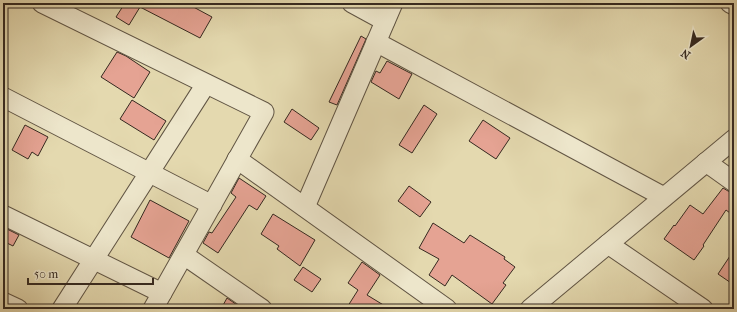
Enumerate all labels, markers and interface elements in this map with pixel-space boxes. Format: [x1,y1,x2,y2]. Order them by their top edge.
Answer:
north arrow [671,26,711,66]
text: N [678,46,693,62]
scale bar [28,260,153,286]
text: 50 m [34,267,58,281]

